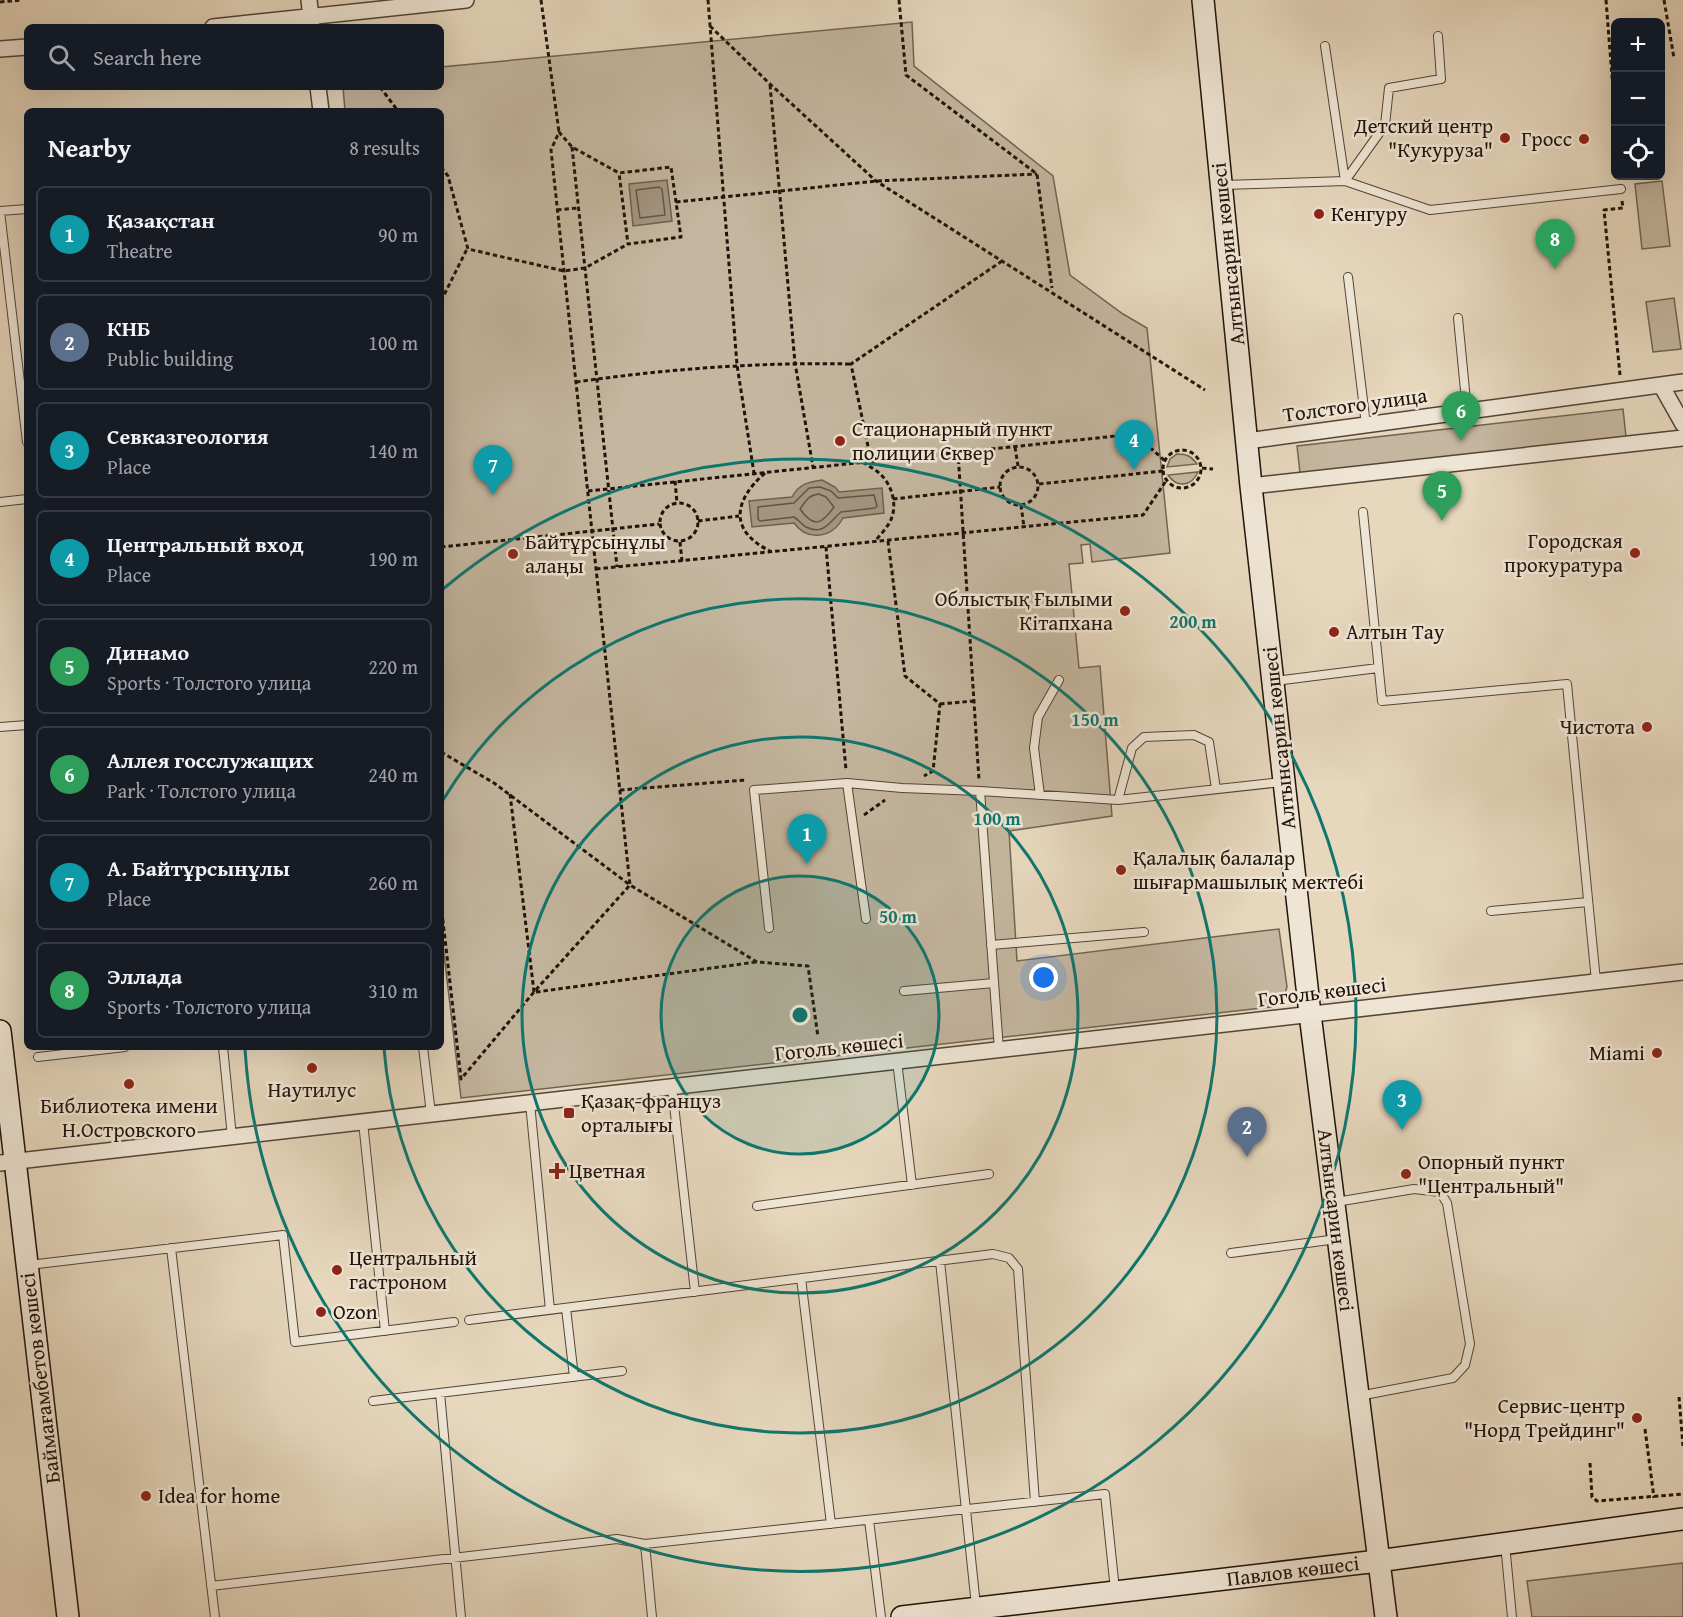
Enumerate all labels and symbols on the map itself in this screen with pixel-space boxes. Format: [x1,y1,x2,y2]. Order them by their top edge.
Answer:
place label: Детский центр "Кукуруза" [1353,110,1493,165]
place label: Гросс [1521,123,1572,154]
marker: Детский центр "Кукуруза" [1498,131,1512,145]
marker: Гросс [1577,132,1591,146]
street label: Алтынсарин көшесі [1202,161,1253,347]
place label: Кенгуру [1331,198,1408,229]
marker: Кенгуру [1312,207,1326,221]
pin: 8 [1536,220,1574,269]
street label: Толстого улица [1281,379,1429,430]
pin: 6 [1442,392,1480,441]
place label: Стационарный пункт полиции Сквер [852,413,1052,468]
pin: 4 [1114,420,1154,470]
marker: Стационарный пункт полиции Сквер [833,434,847,448]
pin: 7 [474,446,512,495]
pin: 5 [1422,472,1462,521]
place label: Городская прокуратура [1504,525,1623,580]
place label: Байтұрсынұлы алаңы [525,526,666,581]
marker: Городская прокуратура [1628,546,1642,560]
marker: Байтұрсынұлы алаңы [506,547,520,561]
place label: Облыстық Ғылыми Кітапхана [935,583,1113,638]
marker: Облыстық Ғылыми Кітапхана [1118,604,1132,618]
text: 200 m [1169,608,1217,635]
place label: Алтын Тау [1346,616,1445,647]
marker: Алтын Тау [1327,625,1341,639]
street label: Алтынсарин көшесі [1253,645,1304,831]
text: 150 m [1071,706,1119,733]
place label: Чистота [1559,711,1635,742]
marker: Чистота [1640,720,1654,734]
text: 100 m [973,805,1021,832]
pin: 1 [788,814,826,864]
place label: Қалалық балалар шығармашылық мектебі [1133,842,1364,897]
marker: Қалалық балалар шығармашылық мектебі [1114,863,1128,877]
text: 50 m [879,903,918,930]
your location [1029,963,1058,992]
street label: Гоголь көшесі [1256,968,1388,1015]
centre of rings [790,1005,810,1025]
street label: Гоголь көшесі [773,1024,905,1069]
place label: Miami [1589,1037,1645,1068]
marker: Miami [1650,1046,1664,1060]
marker: Наутилус [305,1061,319,1075]
place label: Наутилус [268,1074,356,1105]
marker: Библиотека имени Н.Островского [122,1077,136,1091]
pin: 3 [1382,1080,1422,1130]
place label: Қазақ-француз орталығы [581,1085,721,1140]
place label: Библиотека имени Н.Островского [40,1090,218,1145]
marker: Қазақ-француз орталығы [562,1106,576,1120]
pin: 2 [1228,1108,1266,1157]
street label: Алтынсарин көшесі [1310,1127,1363,1313]
place label: Опорный пункт "Центральный" [1418,1146,1565,1201]
place label: Цветная [569,1155,646,1186]
marker: Цветная [550,1164,564,1178]
marker: Опорный пункт "Центральный" [1399,1167,1413,1181]
place label: Центральный гастроном [349,1242,477,1297]
marker: Центральный гастроном [330,1263,344,1277]
street label: Баймағамбетов көшесі [11,1271,68,1485]
place label: Ozon [333,1296,378,1327]
marker: Ozon [314,1305,328,1319]
place label: Сервис-центр "Норд Трейдинг" [1464,1390,1625,1445]
marker: Сервис-центр "Норд Трейдинг" [1630,1411,1644,1425]
place label: Idea for home [158,1480,280,1511]
marker: Idea for home [139,1489,153,1503]
street label: Павлов көшесі [1225,1547,1361,1594]

